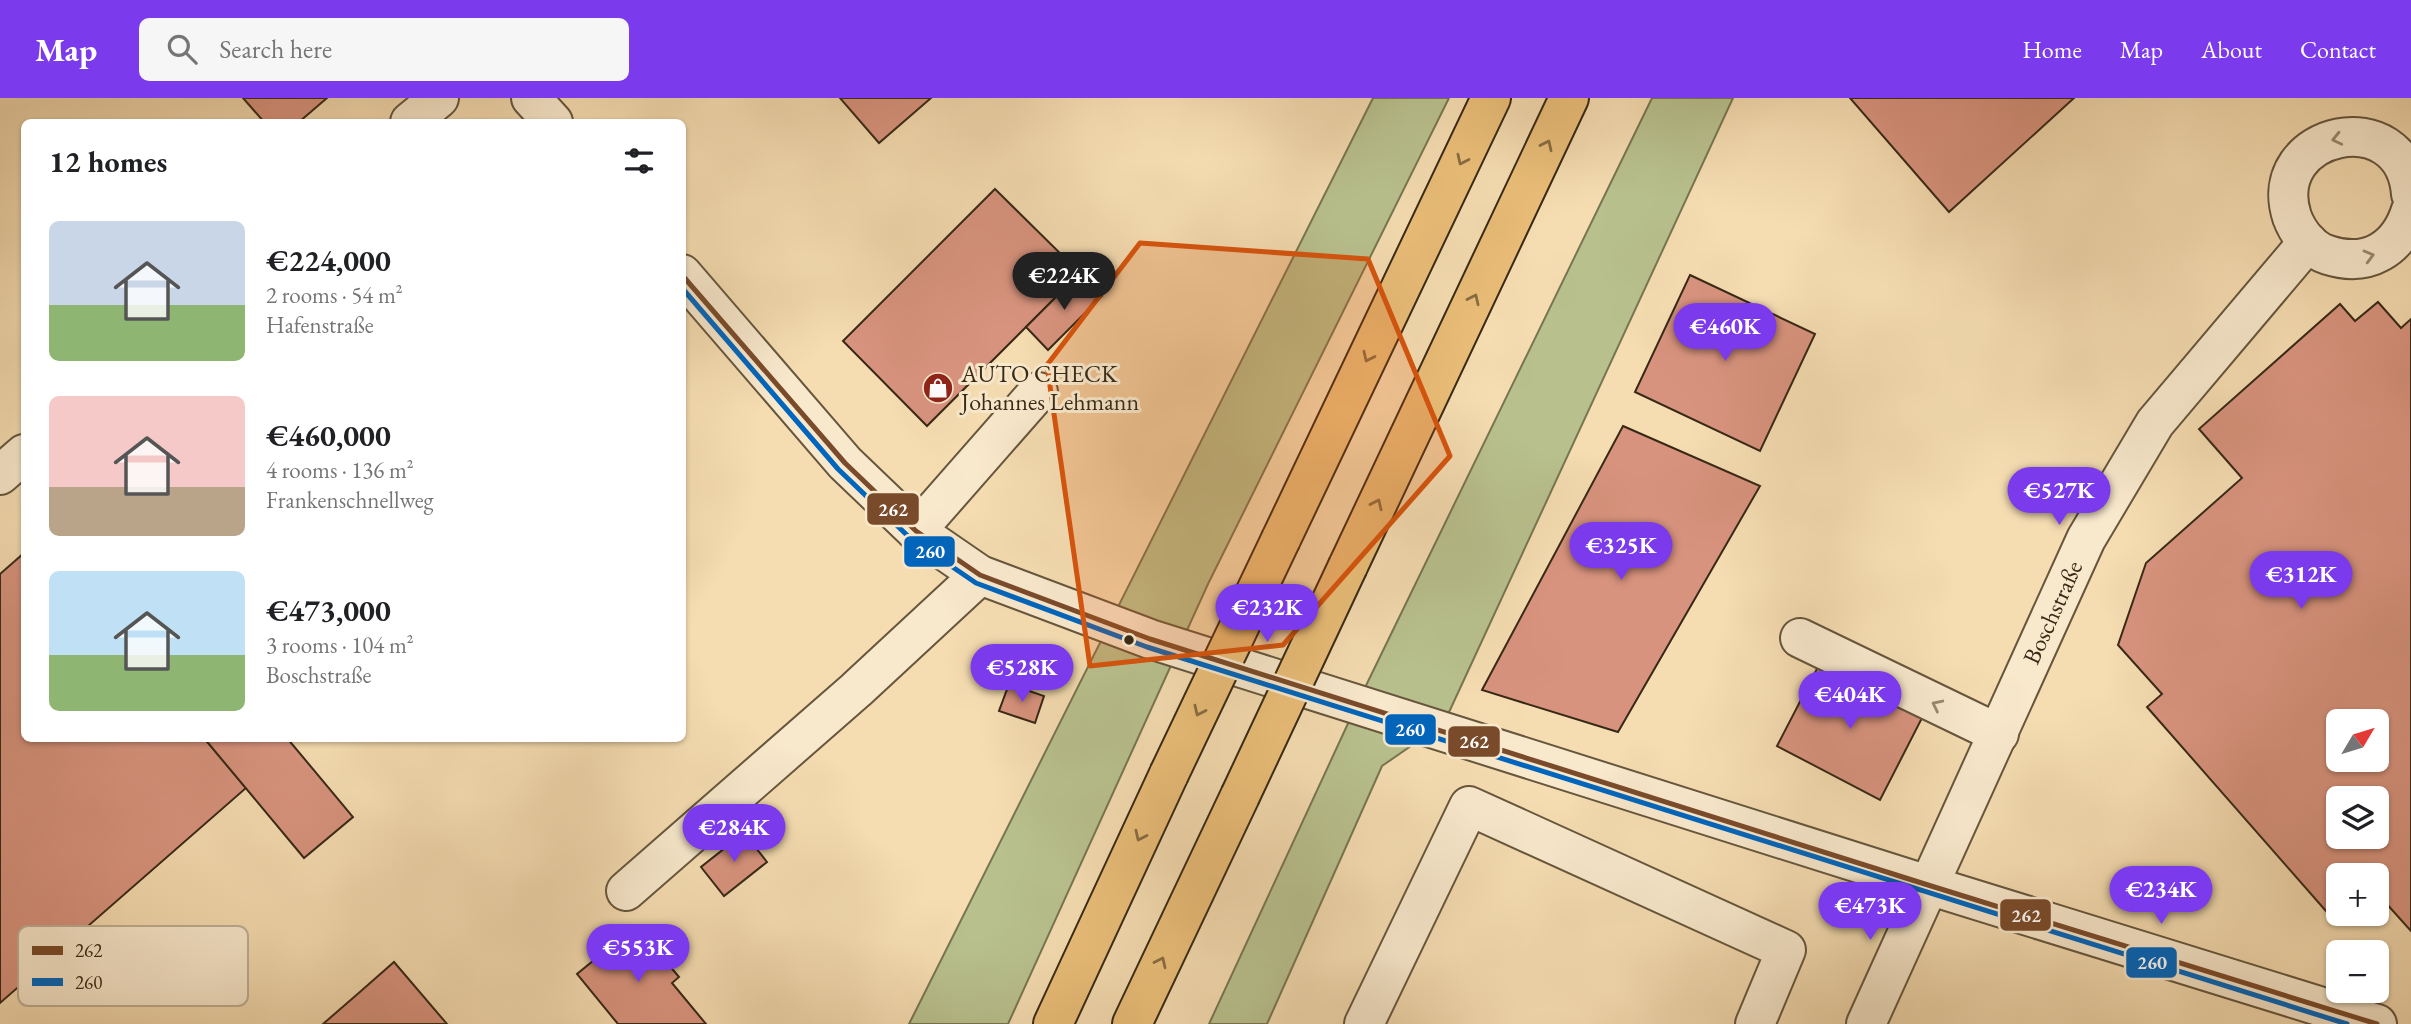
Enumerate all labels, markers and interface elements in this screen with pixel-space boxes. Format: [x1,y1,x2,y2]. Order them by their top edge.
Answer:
search box [139,18,629,81]
text: Map [35,28,97,71]
icon: search [163,30,201,68]
text: Search here [219,32,332,66]
text: Home [2022,34,2082,65]
text: Map [2120,34,2163,65]
text: About [2201,34,2262,65]
text: Contact [2300,34,2376,65]
one-way arrow [2331,131,2343,145]
one-way arrow [1539,140,1553,152]
text: 12 homes [49,142,167,181]
icon: filters [620,142,658,180]
one-way arrow [1456,153,1470,165]
text: €224,000 [266,241,391,280]
icon: home [105,249,189,333]
one-way arrow [2362,249,2374,264]
pin: €224K [1015,252,1113,312]
text: €224K [1028,260,1100,290]
text: 2 rooms · 54 m² [266,280,403,310]
one-way arrow [1466,294,1480,306]
pin: €460K [1676,303,1774,363]
text: Hafenstraße [266,310,374,340]
text: €460K [1689,311,1761,341]
one-way arrow [1362,350,1376,362]
place label: AUTO CHECK Johannes Lehmann [959,358,1140,417]
shop icon: AUTO CHECK Johannes Lehmann [921,371,955,405]
text: €460,000 [266,416,391,455]
icon: home [105,424,189,508]
text: 4 rooms · 136 m² [266,455,414,485]
pin: €527K [2010,468,2108,527]
text: €527K [2023,475,2095,505]
text: Frankenschnellweg [266,485,434,515]
line badge: 262 [866,492,920,526]
text: 262 [878,497,908,522]
one-way arrow [1369,499,1383,511]
pin: €325K [1572,522,1670,582]
text: €325K [1585,530,1657,560]
line badge: 260 [903,535,956,568]
text: 260 [915,539,945,564]
pin: €312K [2252,552,2350,611]
street label: Boschstraße [2015,556,2089,669]
text: €312K [2265,559,2337,589]
pin: €232K [1218,584,1316,644]
text: €473,000 [266,591,391,630]
text: €232K [1231,592,1303,622]
icon: home [105,599,189,683]
text: 3 rooms · 104 m² [266,630,414,660]
unlabelled marker [1122,633,1136,647]
pin: €528K [973,644,1071,704]
text: €528K [986,652,1058,682]
text: Boschstraße [266,660,372,690]
pin: €404K [1801,672,1899,731]
text: €404K [1814,679,1886,709]
one-way arrow [1932,699,1944,713]
one-way arrow [1194,704,1208,716]
north arrow [2326,709,2389,772]
map controls [2326,709,2389,1003]
line badge: 260 [1384,713,1437,746]
text: 260 [1395,717,1425,742]
line badge: 262 [1447,725,1501,758]
text: 262 [1459,729,1489,754]
button: layers [2326,786,2389,849]
pin: €284K [685,804,783,864]
text: €284K [698,812,770,842]
one-way arrow [1135,829,1149,841]
button: + [2326,863,2389,926]
pin: €234K [2112,866,2210,926]
text: €234K [2125,874,2197,904]
pin: €473K [1821,882,1919,942]
text: €473K [1834,890,1906,920]
line badge: 262 [1999,898,2052,932]
text: 262 [2011,903,2041,928]
pin: €553K [589,924,687,984]
legend [18,926,248,1006]
text: €553K [602,932,674,962]
text: 262 [75,938,102,963]
button: − [2326,940,2389,1003]
line badge: 260 [2125,946,2178,979]
text: 260 [2137,950,2167,975]
one-way arrow [1153,957,1167,969]
text: 260 [75,970,102,995]

